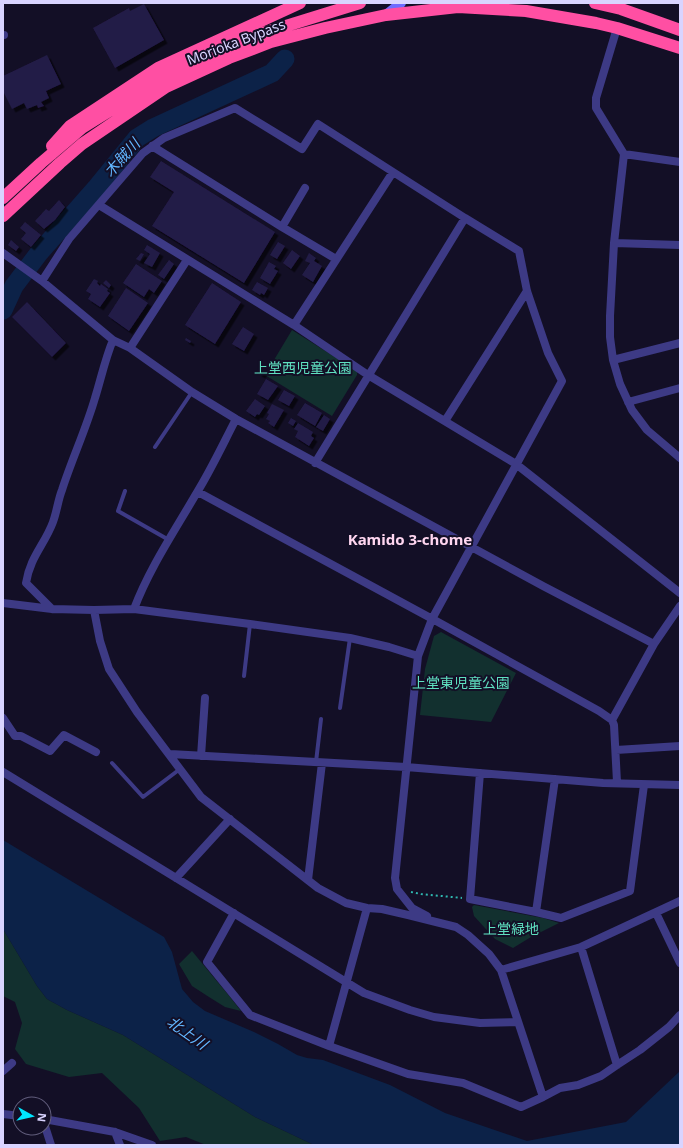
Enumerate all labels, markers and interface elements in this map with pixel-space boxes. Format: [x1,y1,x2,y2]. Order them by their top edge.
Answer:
street label: Morioka Bypass [184,14,288,69]
water label: 木賊川 [99,132,145,181]
park label: 上堂西児童公園 [254,358,352,377]
district label: Kamido 3-chome [348,529,472,549]
park label: 上堂東児童公園 [412,673,510,692]
park label: 上堂緑地 [483,919,539,938]
water label: 北上川 [163,1011,213,1054]
north arrow [12,1096,52,1136]
text: N [34,1112,50,1123]

